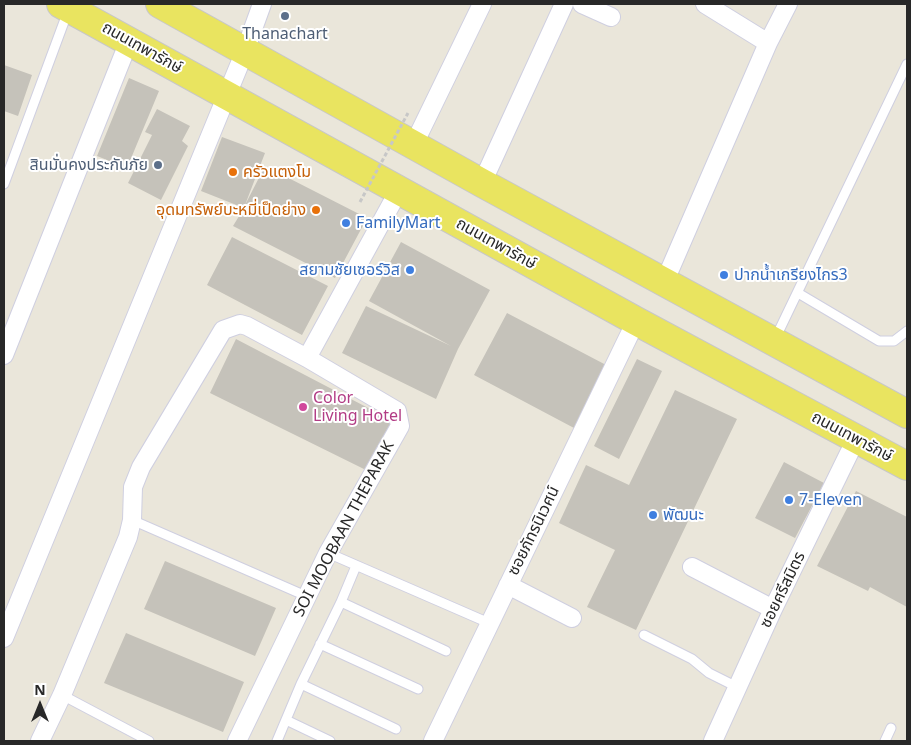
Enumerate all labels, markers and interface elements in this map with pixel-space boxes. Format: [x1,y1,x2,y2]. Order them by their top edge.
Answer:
marker: Thanachart [279,10,291,22]
street label: ถนนเทพารักษ์ [98,18,186,78]
place label: Thanachart [242,24,328,44]
place label: สินมั่นคงประกันภัย [30,155,148,175]
marker: สินมั่นคงประกันภัย [152,159,164,171]
place label: ครัวแตงโม [243,162,311,182]
marker: ครัวแตงโม [227,166,239,178]
place label: อุดมทรัพย์บะหมี่เป็ดย่าง [156,200,306,220]
marker: อุดมทรัพย์บะหมี่เป็ดย่าง [310,204,322,216]
place label: FamilyMart [356,213,441,233]
street label: ถนนเทพารักษ์ [452,214,540,274]
marker: FamilyMart [340,217,352,229]
place label: สยามชัยเซอร์วิส [299,260,400,280]
marker: สยามชัยเซอร์วิส [404,264,416,276]
place label: ปากน้ำเกรียงไกร3 [734,265,848,285]
marker: ปากน้ำเกรียงไกร3 [718,269,730,281]
place label: Color Living Hotel [313,388,402,426]
marker: Color Living Hotel [297,401,309,413]
street label: ถนนเทพารักษ์ [808,408,896,466]
street label: SOI MOOBAAN THEPARAK [289,438,399,620]
street label: ซอยภัทรนิเวศน์ [504,483,564,579]
place label: 7-Eleven [799,490,862,510]
marker: 7-Eleven [783,494,795,506]
place label: พัฒนะ [663,505,704,525]
marker: พัฒนะ [647,509,659,521]
street label: ซอยศรีสมิตร [756,549,810,631]
north arrow [15,680,65,730]
text: N [34,680,46,699]

